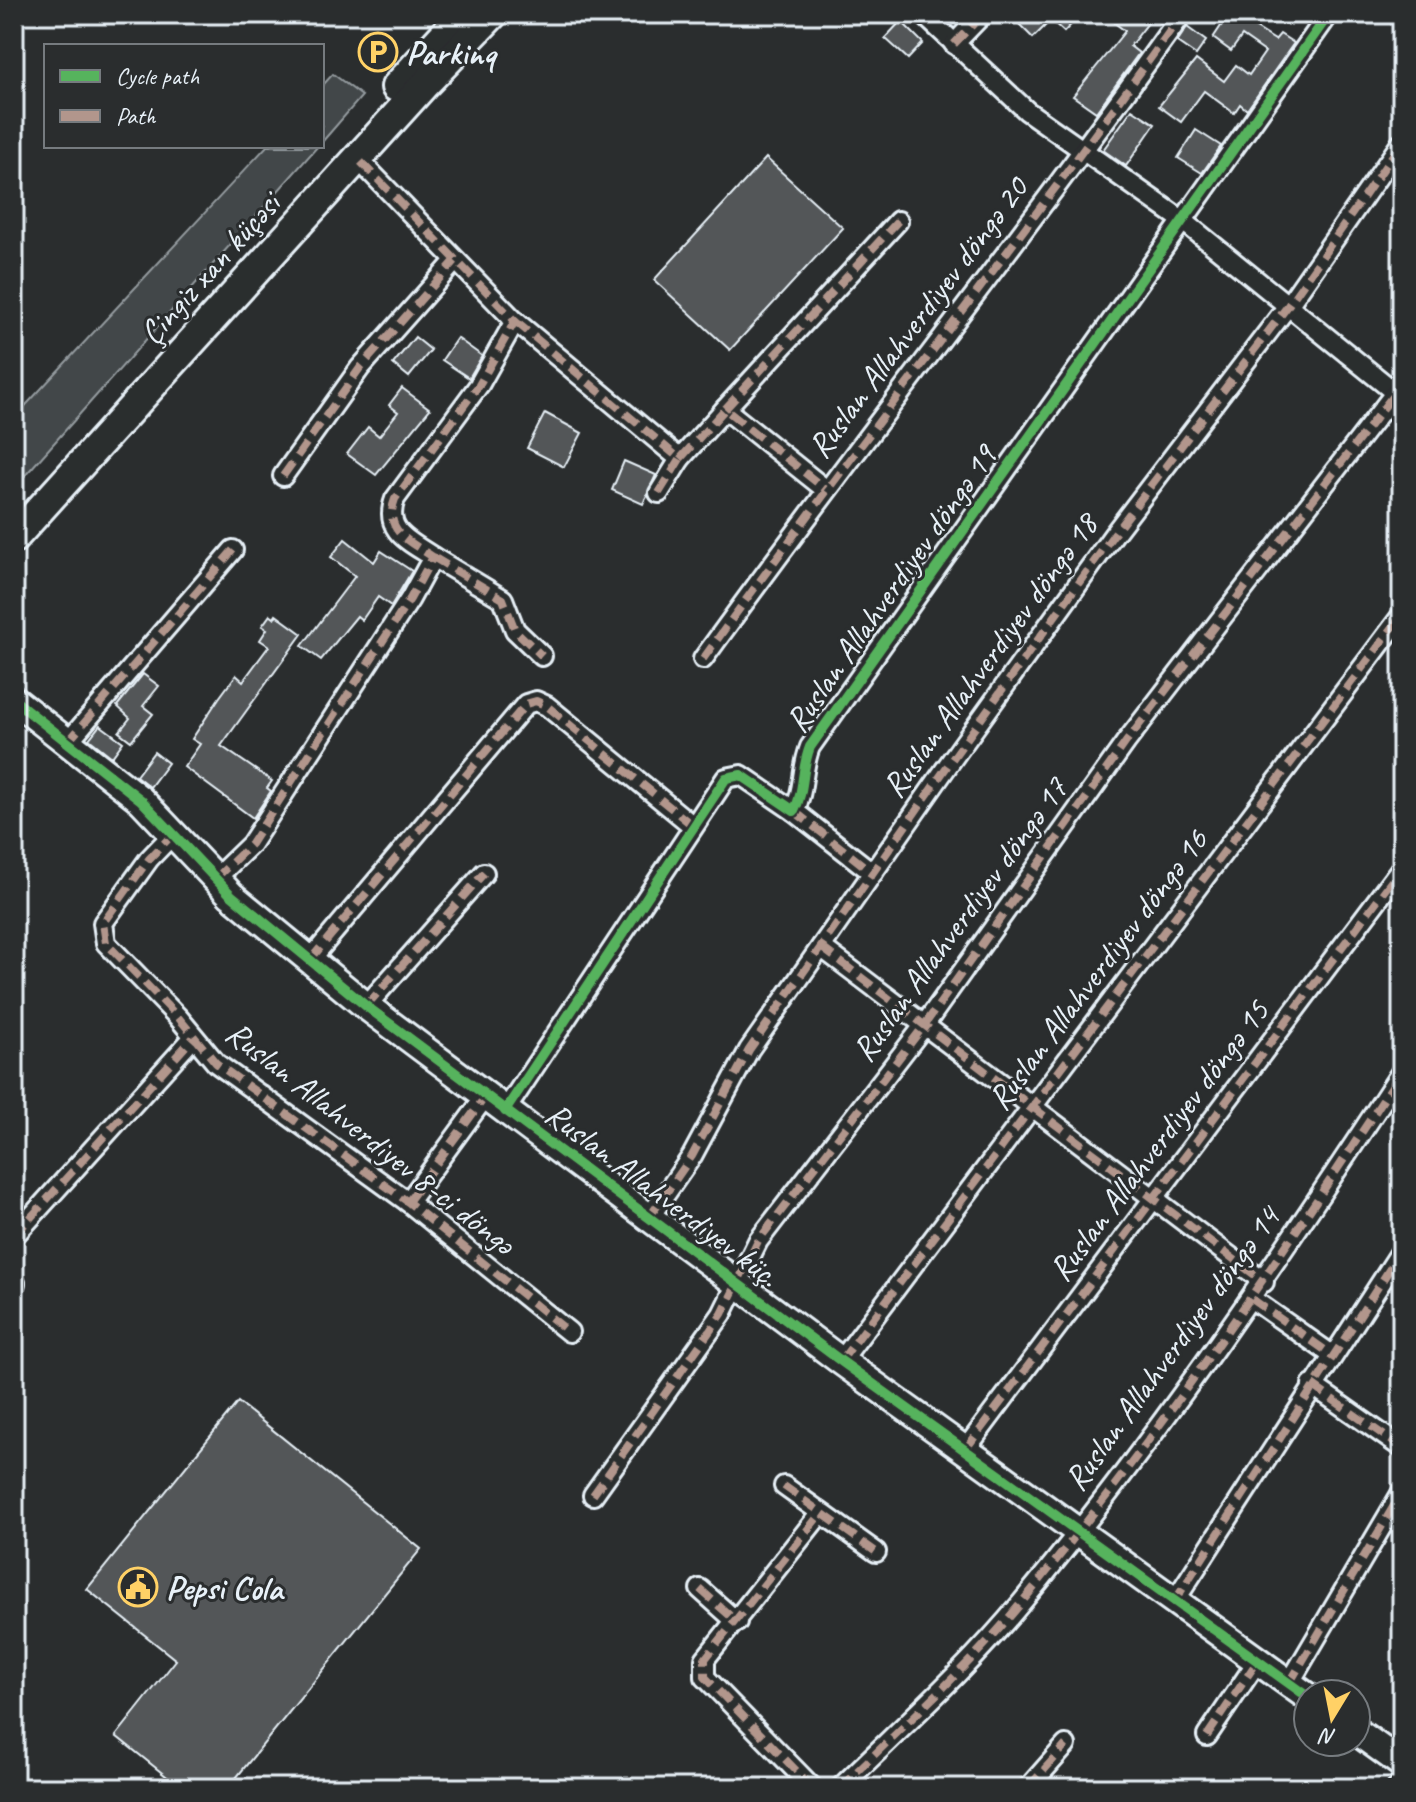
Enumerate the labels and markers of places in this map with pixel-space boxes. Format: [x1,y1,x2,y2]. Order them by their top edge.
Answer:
parking icon: Parkinq [357,31,399,73]
place label: Parkinq [406,31,498,74]
public building icon: Pepsi Cola [117,1566,159,1608]
place label: Pepsi Cola [166,1566,285,1609]

